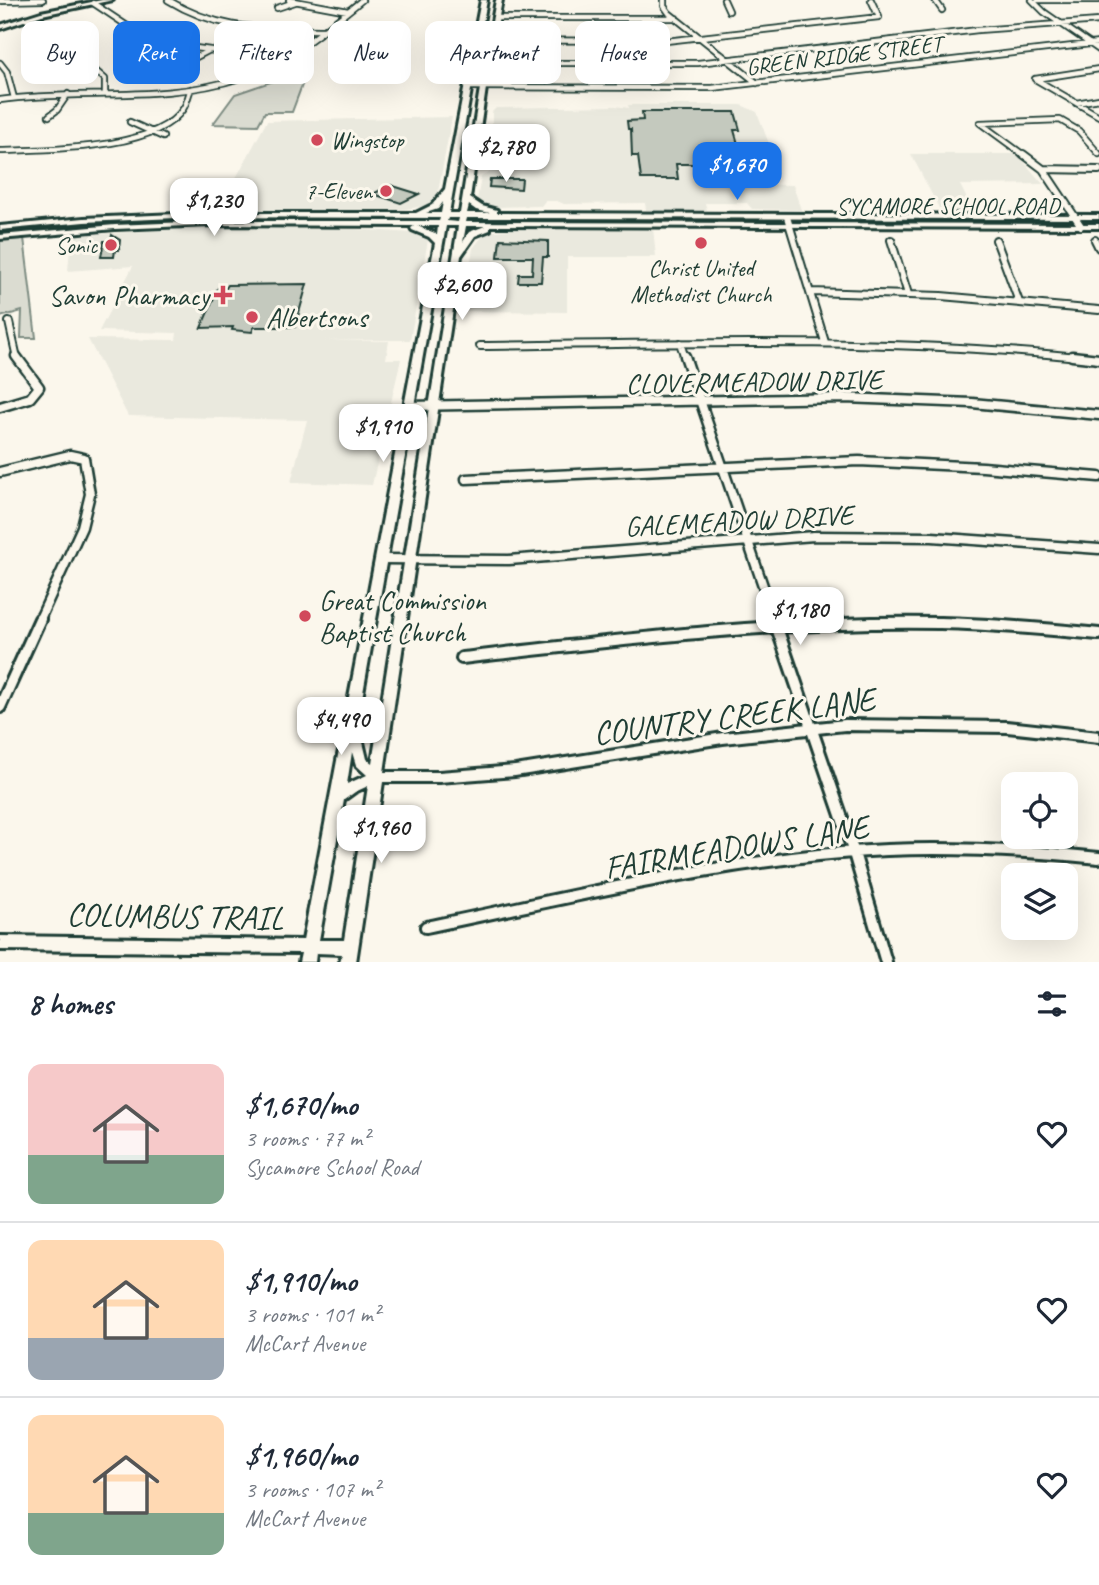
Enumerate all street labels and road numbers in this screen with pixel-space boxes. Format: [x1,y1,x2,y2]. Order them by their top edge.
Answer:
street label: GREEN RIDGE STREET [745,29,948,82]
street label: SYCAMORE SCHOOL ROAD [836,192,1061,221]
street label: CLOVERMEADOW DRIVE [626,362,886,401]
street label: GALEMEADOW DRIVE [624,497,857,544]
street label: COUNTRY CREEK LANE [591,677,882,754]
street label: FAIRMEADOWS LANE [601,805,875,889]
street label: COLUMBUS TRAIL [66,893,285,939]

